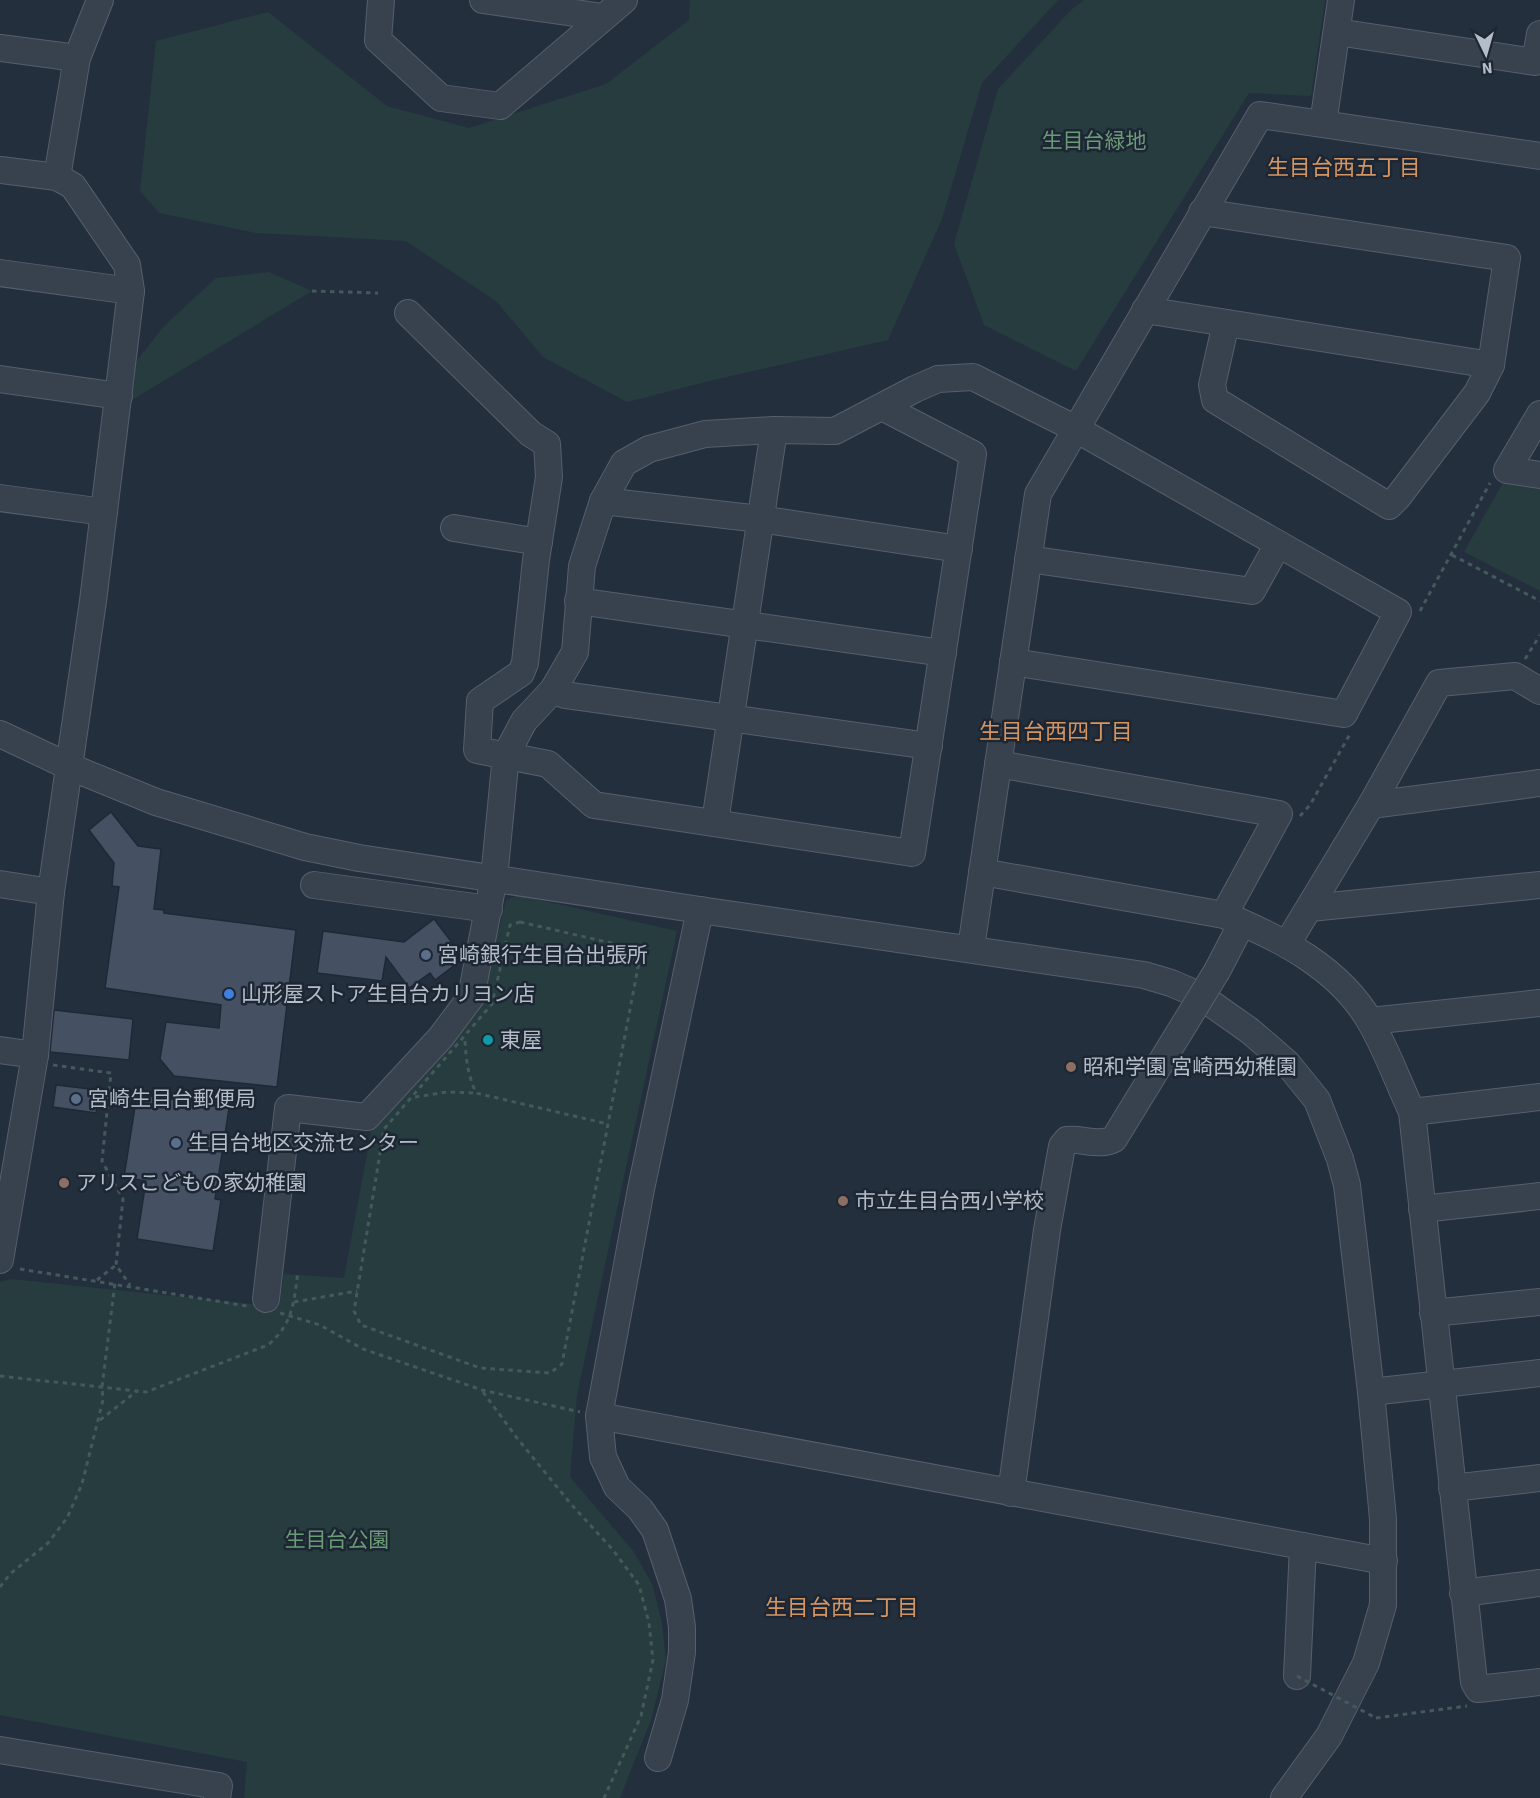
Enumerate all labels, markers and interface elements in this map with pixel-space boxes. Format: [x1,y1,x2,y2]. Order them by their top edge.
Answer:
north arrow [1456,24,1516,84]
text: N [1481,57,1493,79]
park label: 生目台緑地 [1042,126,1147,156]
district label: 生目台西五丁目 [1267,152,1421,184]
district label: 生目台西四丁目 [979,716,1133,748]
place label: 宮崎銀行生目台出張所 [438,940,648,970]
marker: 宮崎銀行生目台出張所 [419,948,433,962]
place label: 山形屋ストア生目台カリヨン店 [241,979,535,1009]
marker: 山形屋ストア生目台カリヨン店 [222,987,236,1001]
place label: 東屋 [500,1025,542,1055]
marker: 東屋 [481,1033,495,1047]
place label: 昭和学園 宮崎西幼稚園 [1083,1052,1297,1082]
marker: 昭和学園 宮崎西幼稚園 [1064,1060,1078,1074]
place label: 宮崎生目台郵便局 [88,1084,256,1114]
marker: 宮崎生目台郵便局 [69,1092,83,1106]
place label: 生目台地区交流センター [188,1128,419,1158]
marker: 生目台地区交流センター [169,1136,183,1150]
place label: アリスこどもの家幼稚園 [76,1168,307,1198]
marker: アリスこどもの家幼稚園 [57,1176,71,1190]
place label: 市立生目台西小学校 [855,1186,1044,1216]
marker: 市立生目台西小学校 [836,1194,850,1208]
park label: 生目台公園 [285,1525,390,1555]
district label: 生目台西二丁目 [765,1592,919,1624]

